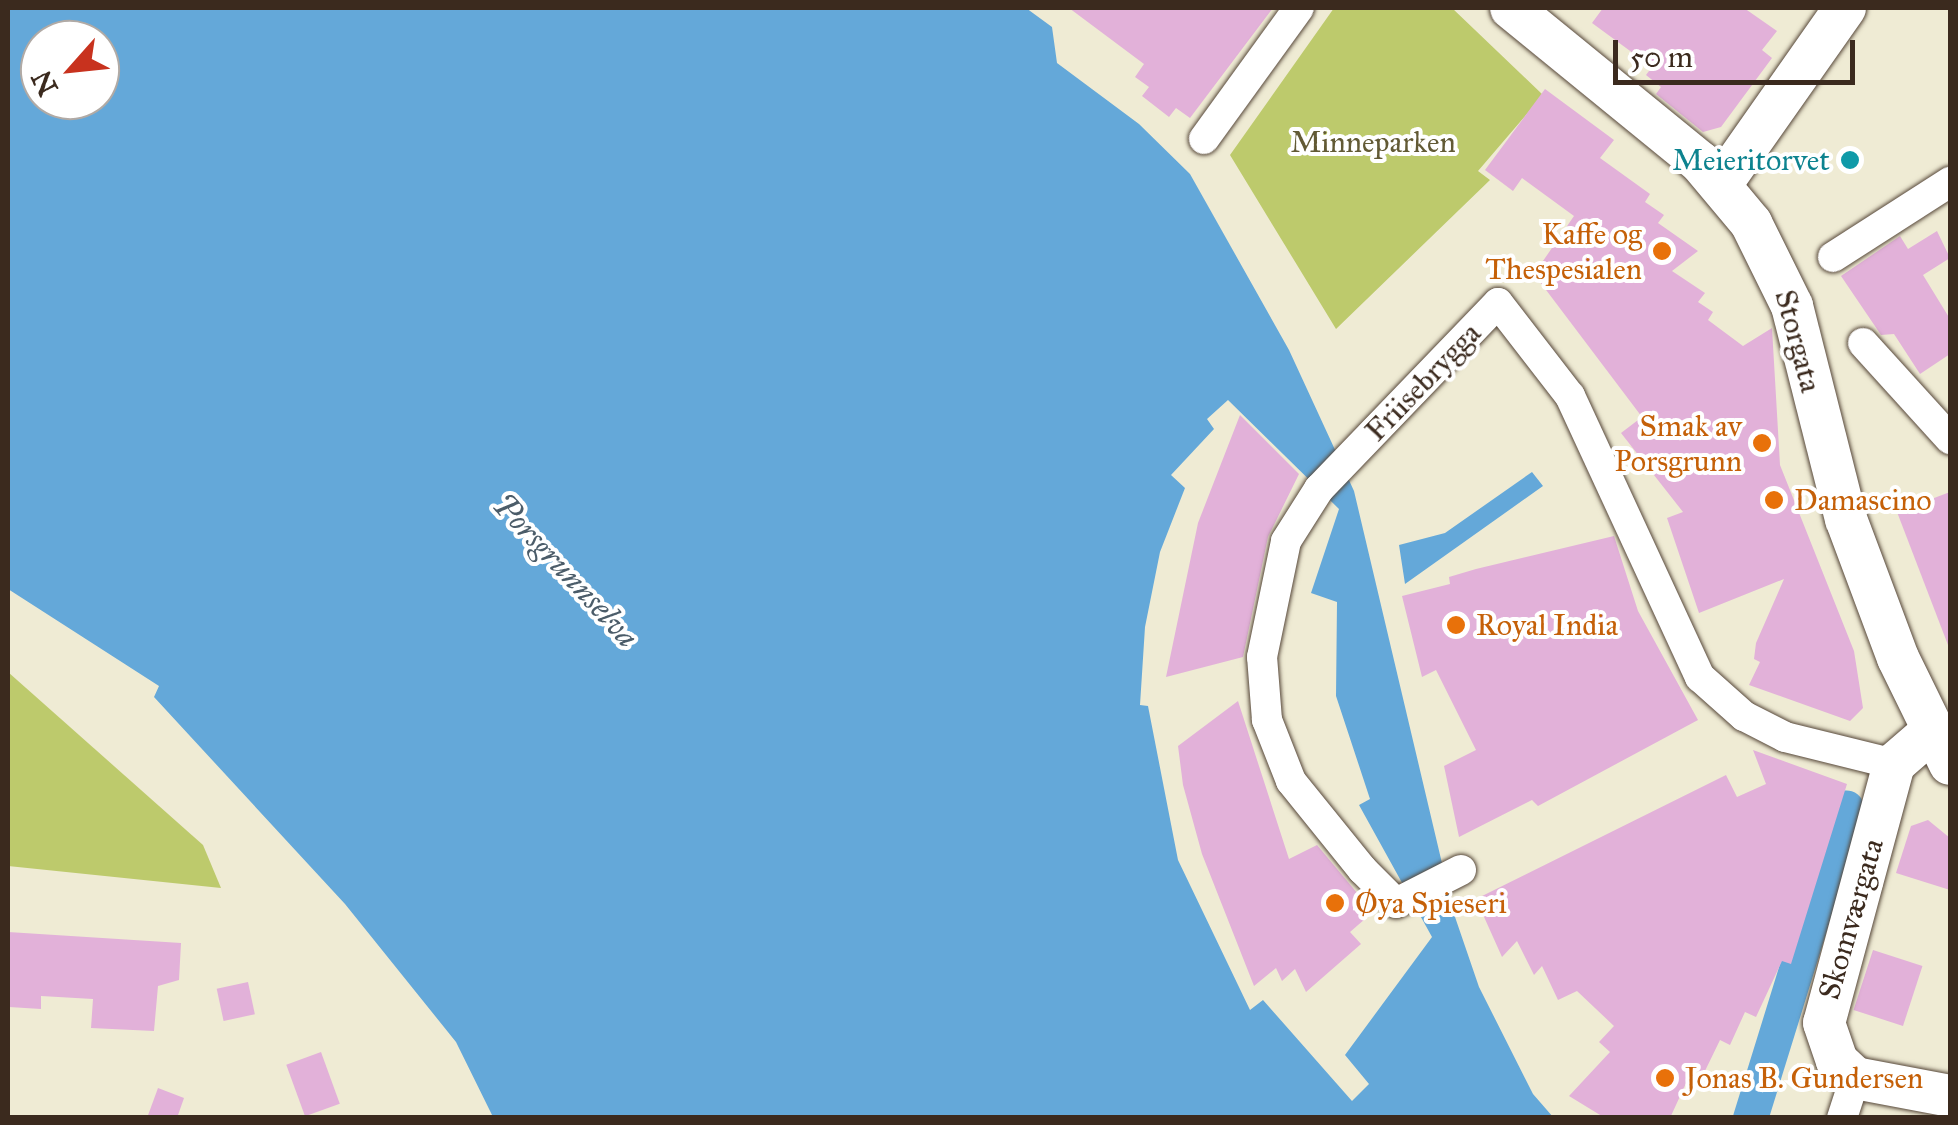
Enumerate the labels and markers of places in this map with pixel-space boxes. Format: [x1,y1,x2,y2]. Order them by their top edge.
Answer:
place label: Meieritorvet [1672,142,1830,178]
marker: Meieritorvet [1839,149,1861,171]
place label: Kaffe og Thespesialen [1485,216,1642,286]
marker: Kaffe og Thespesialen [1651,240,1673,262]
place label: Smak av Porsgrunn [1614,408,1742,478]
marker: Smak av Porsgrunn [1751,432,1773,454]
place label: Damascino [1794,482,1932,518]
marker: Damascino [1763,489,1785,511]
place label: Royal India [1476,607,1618,643]
marker: Royal India [1445,614,1467,636]
place label: Øya Spieseri [1355,885,1507,921]
marker: Øya Spieseri [1324,892,1346,914]
place label: Jonas B. Gundersen [1685,1060,1923,1096]
marker: Jonas B. Gundersen [1654,1067,1676,1089]

